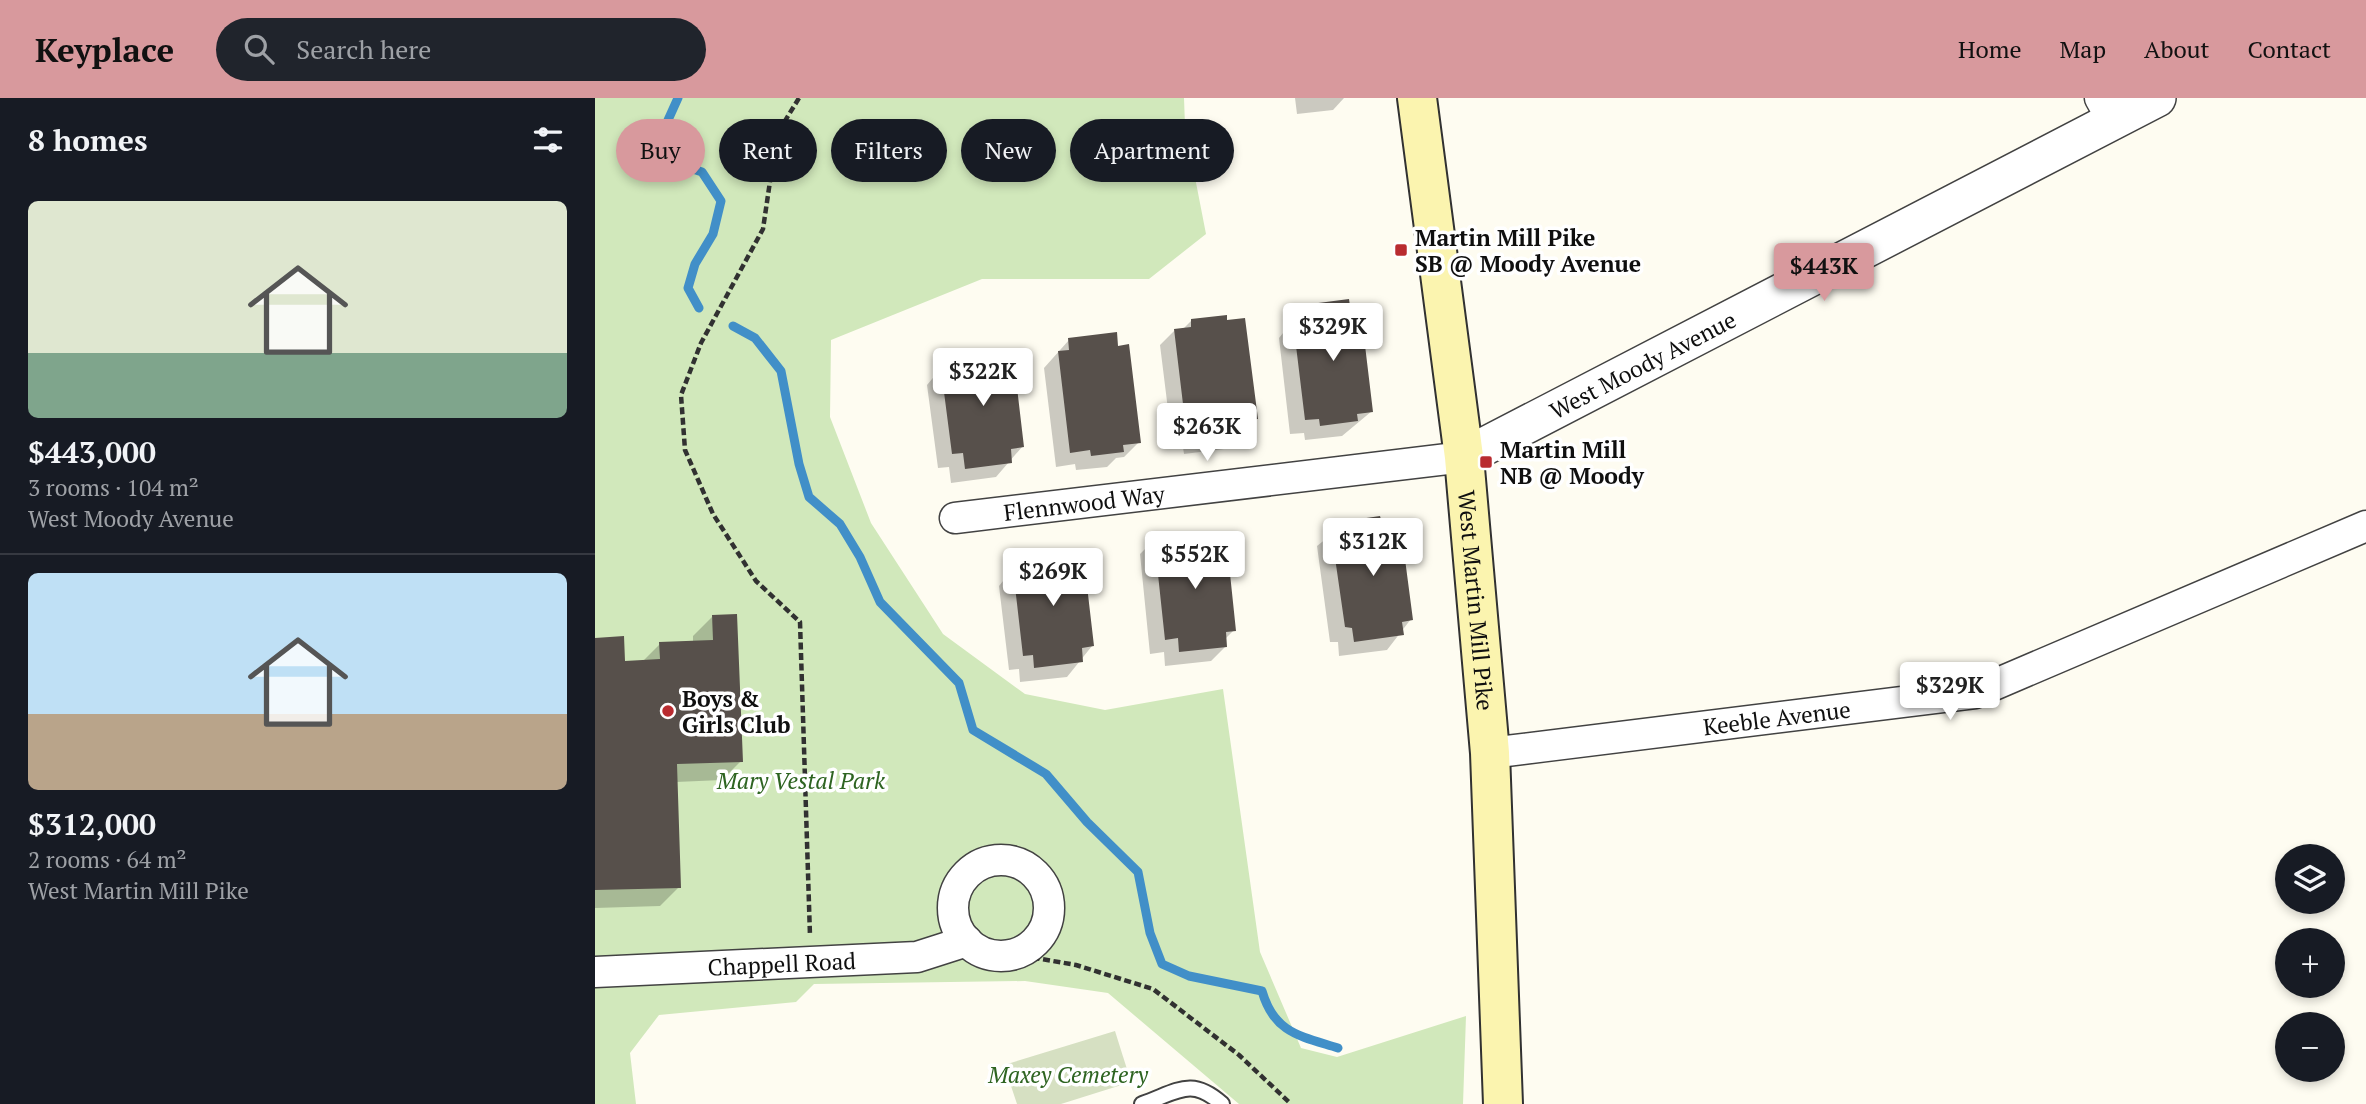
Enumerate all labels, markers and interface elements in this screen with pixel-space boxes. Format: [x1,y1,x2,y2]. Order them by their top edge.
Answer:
search box [216,18,706,81]
text: Keyplace [35,28,174,71]
icon: search [240,30,278,68]
text: Search here [296,32,431,66]
text: Home [1958,33,2022,65]
text: Map [2060,33,2106,65]
text: About [2144,33,2210,65]
text: Contact [2248,33,2331,65]
chip: Buy [616,119,705,182]
chip: Rent [719,119,817,182]
chip: Filters [831,119,947,182]
chip: New [961,119,1056,182]
chip: Apartment [1070,119,1234,182]
text: 8 homes [28,120,147,160]
icon: filters [529,121,567,159]
place label: Martin Mill Pike SB @ Moody Avenue [1415,222,1641,279]
marker: Martin Mill Pike SB @ Moody Avenue [1393,242,1409,258]
pin: $443K [1775,244,1873,303]
icon: home [235,247,361,373]
text: $443K [1790,250,1858,281]
pin: $329K [1284,303,1382,363]
street label: West Moody Avenue [1544,303,1741,426]
text: $329K [1299,310,1367,341]
pin: $322K [934,348,1032,408]
text: $322K [949,355,1017,386]
pin: $263K [1158,404,1256,463]
text: $263K [1173,410,1241,441]
text: $443,000 [28,432,156,472]
place label: Martin Mill NB @ Moody [1500,434,1645,491]
marker: Martin Mill NB @ Moody [1478,454,1494,470]
text: 3 rooms · 104 m² [28,472,199,503]
street label: Flennwood Way [1002,477,1167,528]
street label: West Martin Mill Pike [1451,489,1502,712]
text: West Moody Avenue [28,503,234,534]
pin: $312K [1324,518,1422,578]
text: $312K [1339,525,1407,556]
pin: $552K [1146,532,1244,591]
text: $552K [1161,538,1229,569]
pin: $269K [1004,548,1102,608]
text: $269K [1019,555,1087,586]
icon: home [235,619,361,745]
pin: $329K [1901,662,1999,722]
text: $329K [1916,669,1984,700]
place label: Boys & Girls Club [682,683,791,740]
street label: Keeble Avenue [1701,693,1852,742]
marker: Boys & Girls Club [660,703,676,719]
park label: Mary Vestal Park [716,765,886,796]
text: $312,000 [28,804,156,844]
text: 2 rooms · 64 m² [28,844,187,875]
map controls [2275,844,2345,1082]
button: layers [2275,844,2345,914]
text: West Martin Mill Pike [28,875,249,906]
button: + [2275,928,2345,998]
street label: Chappell Road [707,944,857,982]
button: − [2275,1012,2345,1082]
park label: Maxey Cemetery [987,1059,1148,1090]

